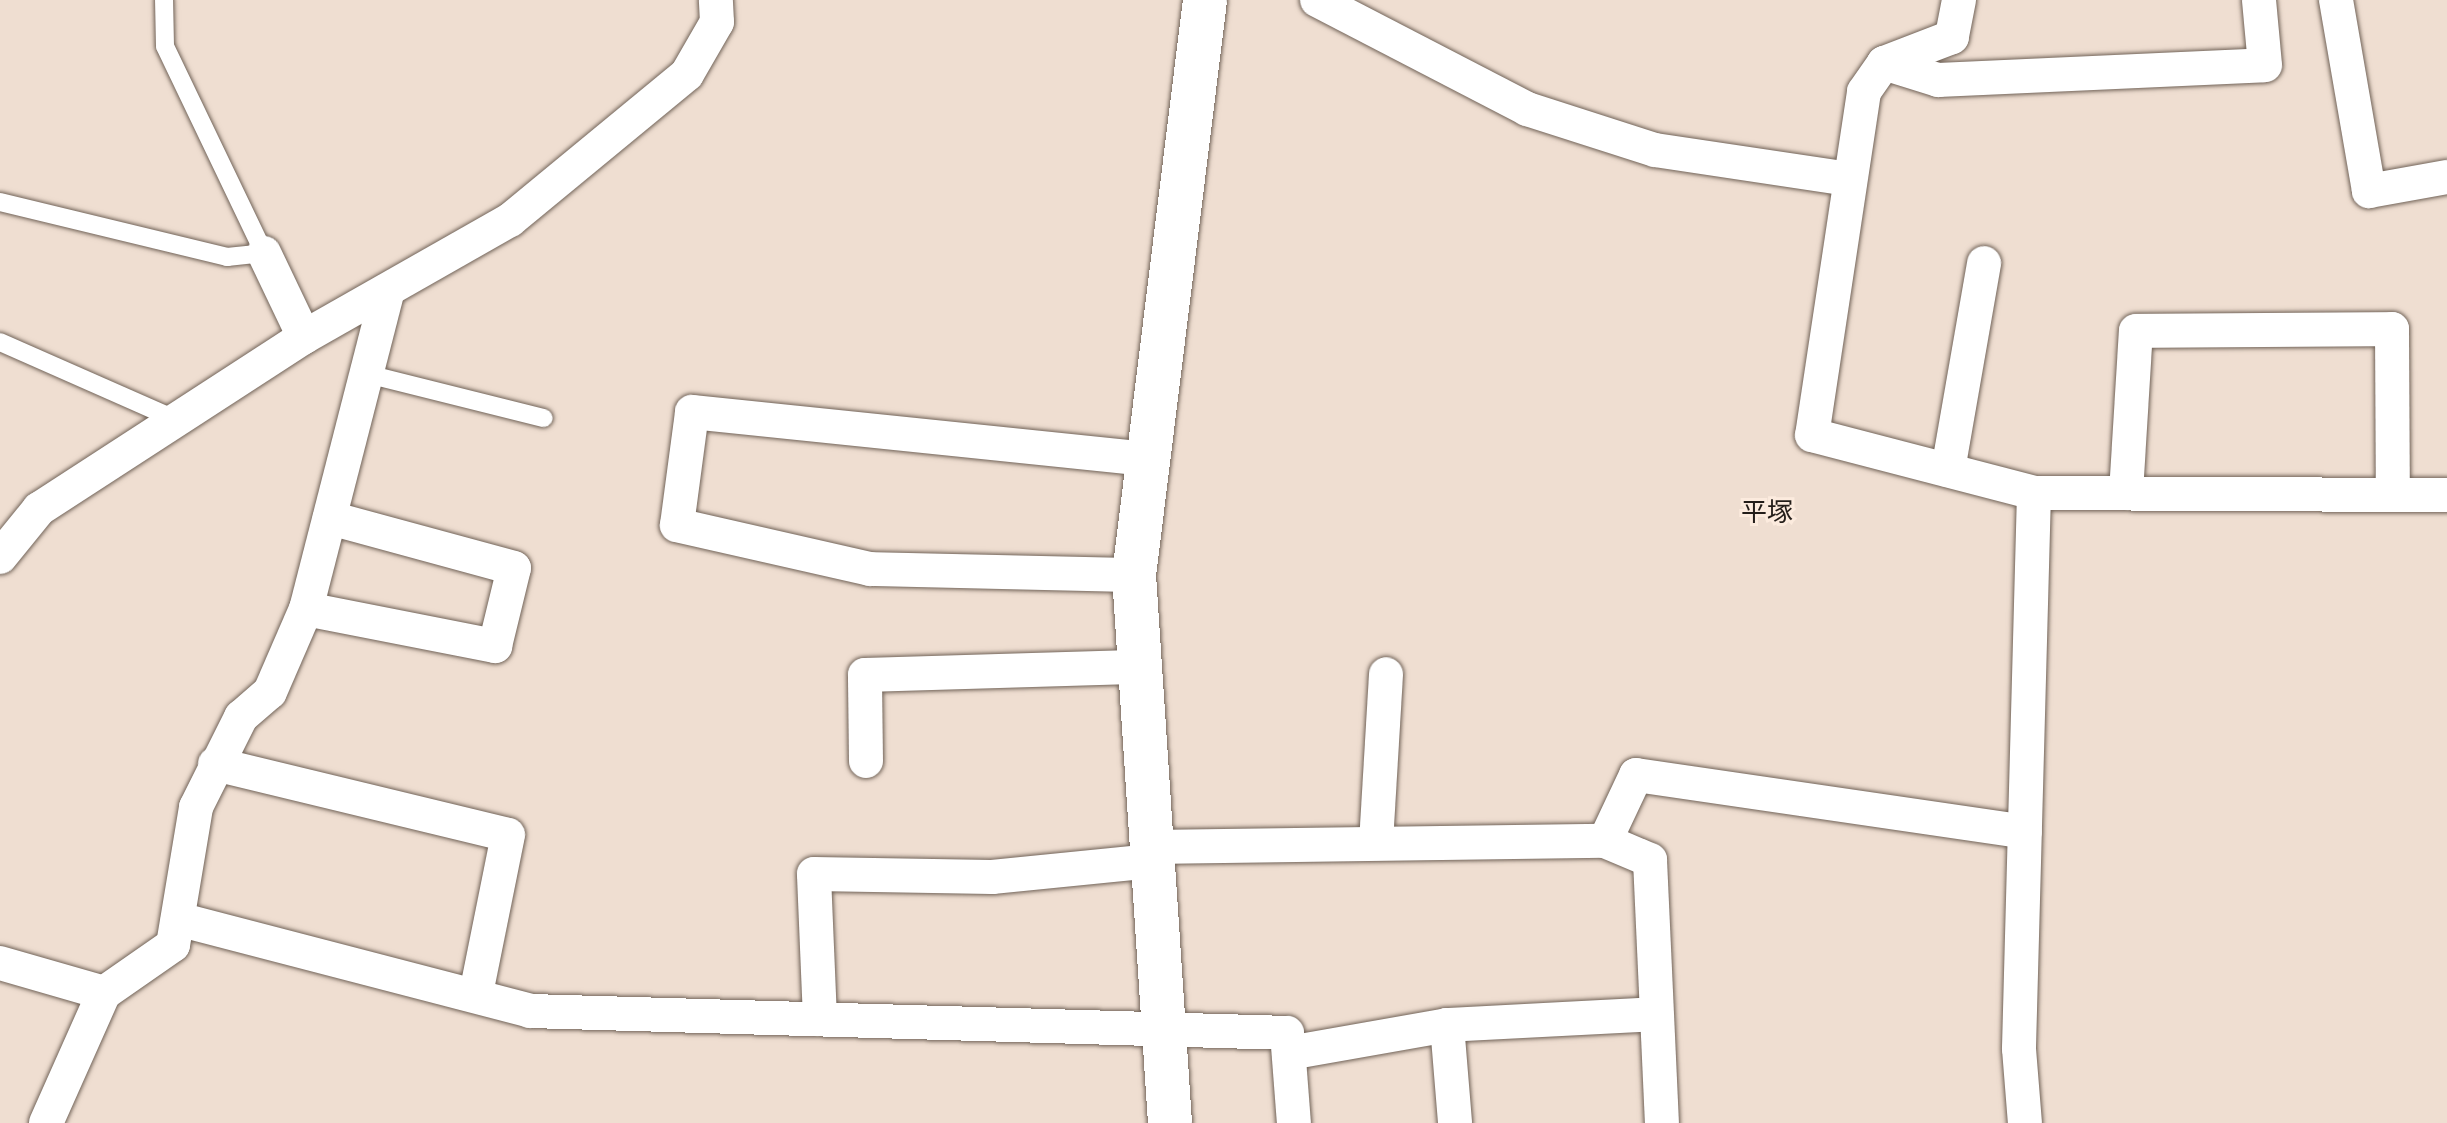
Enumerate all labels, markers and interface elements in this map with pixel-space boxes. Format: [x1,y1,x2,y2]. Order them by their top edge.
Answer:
district label: 平塚 [1741,497,1793,529]

